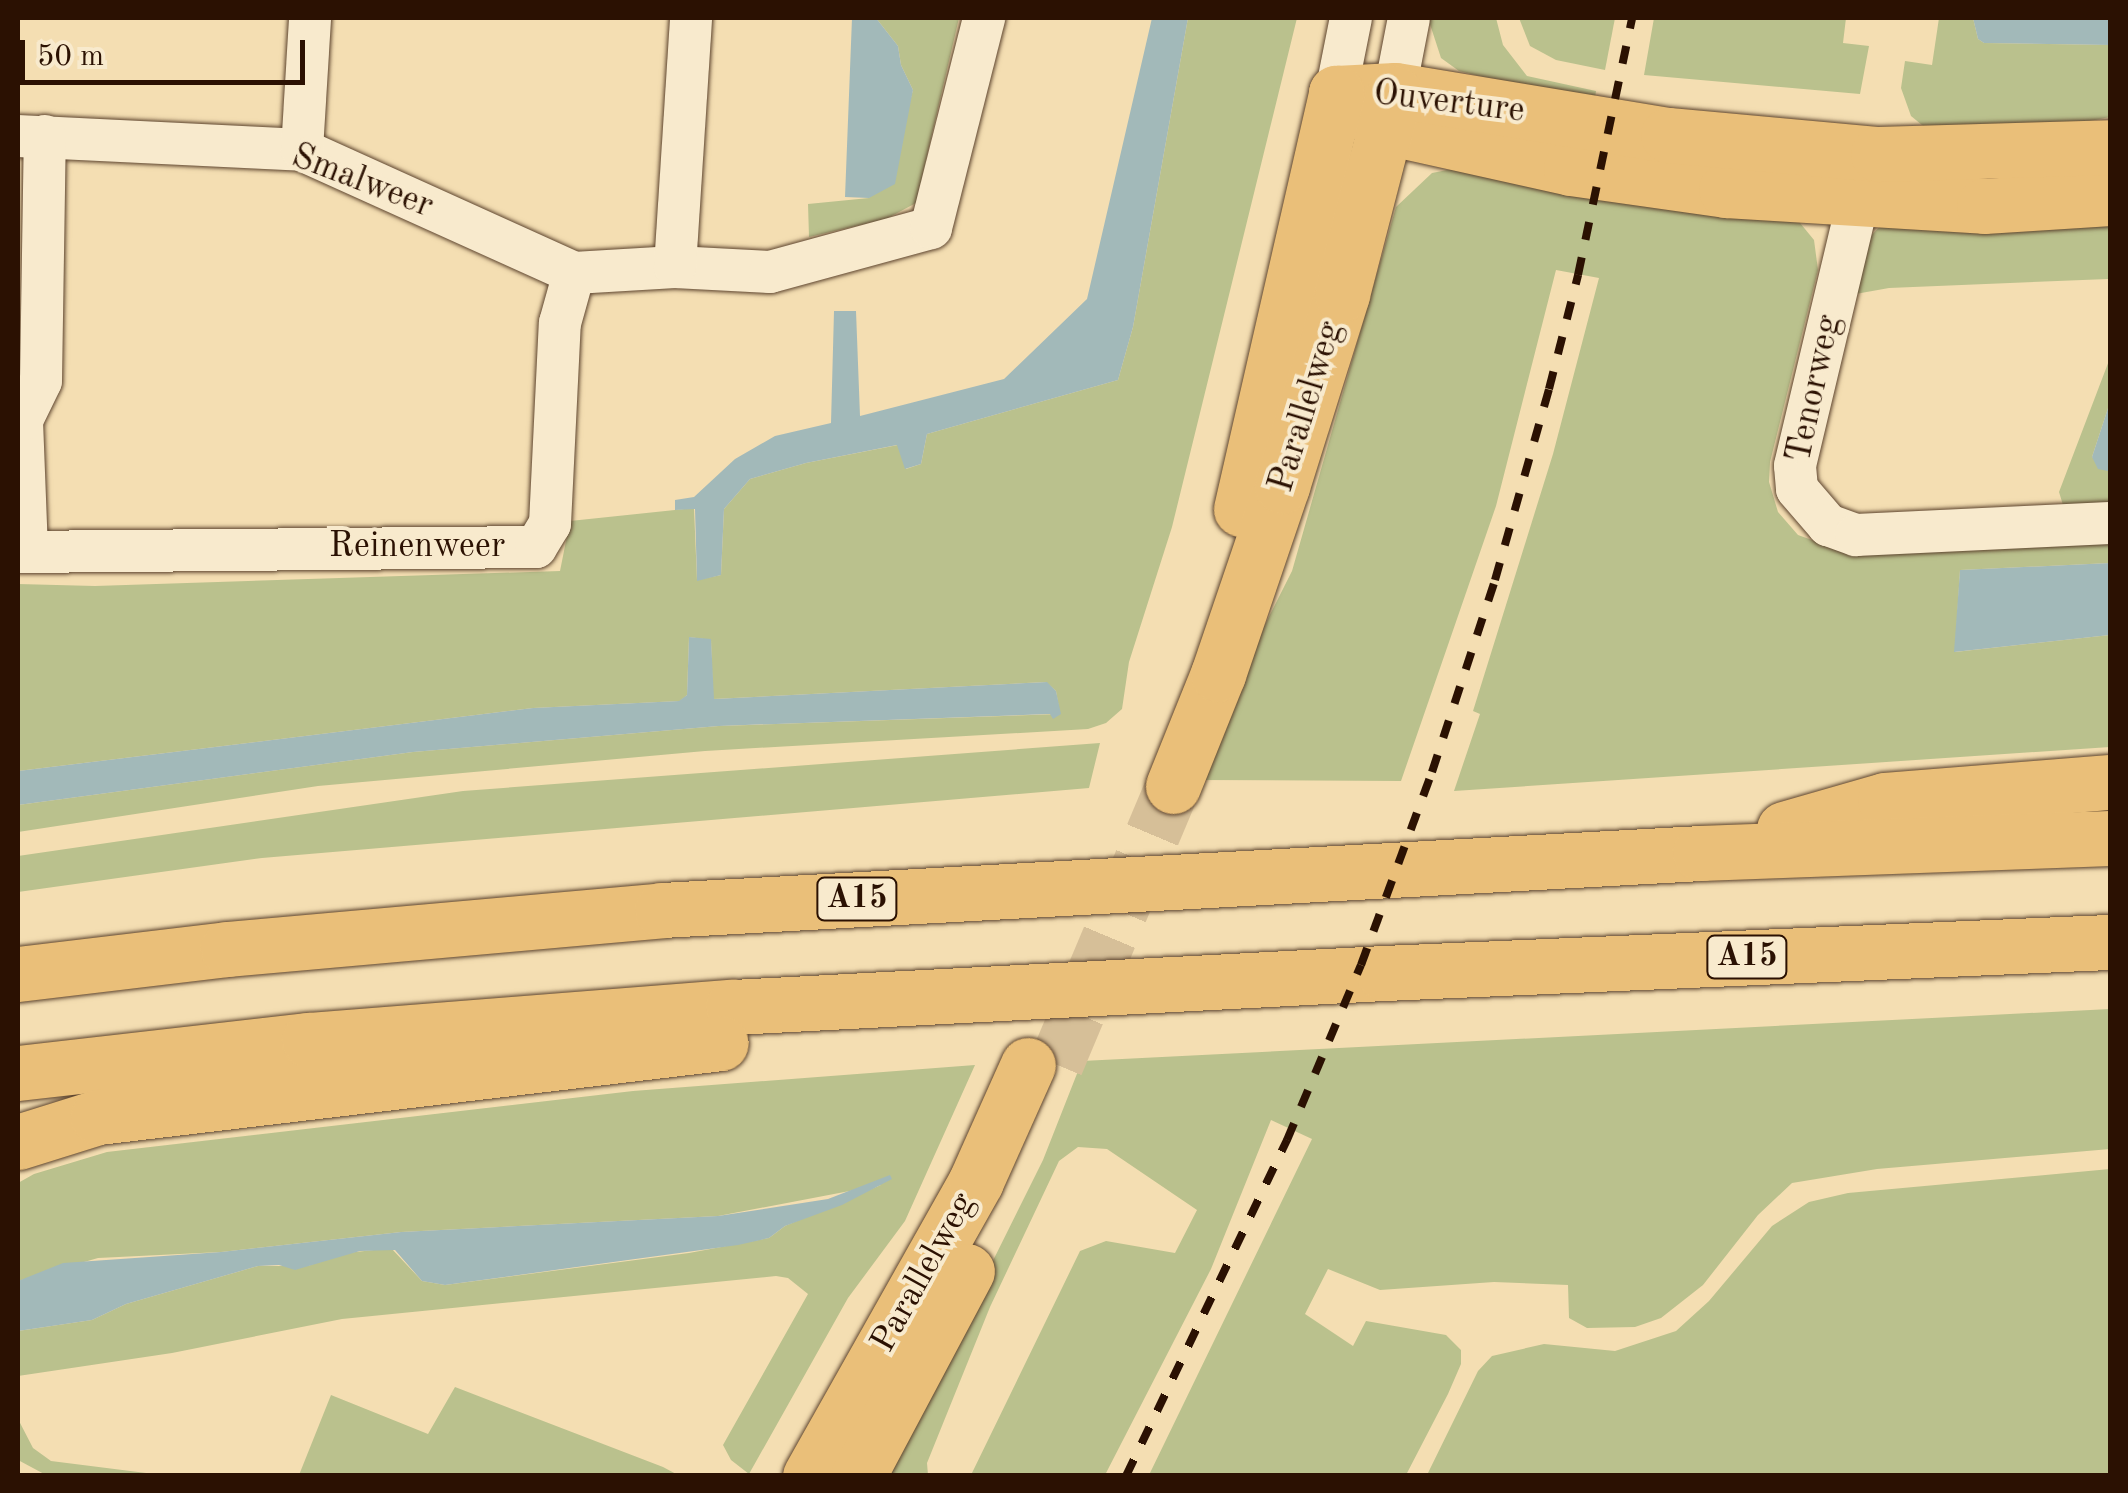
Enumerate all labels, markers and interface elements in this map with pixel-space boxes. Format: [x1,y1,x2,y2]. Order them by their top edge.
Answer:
scale bar [25,20,310,82]
text: 50 m [37,42,104,72]
street label: Ouverture [1371,73,1527,133]
street label: Smalweer [285,136,439,228]
street label: Tenorweg [1779,311,1851,467]
street label: Parallelweg [1261,317,1353,497]
street label: Reinenweer [329,526,505,568]
road number: A15 [814,872,900,926]
road number: A15 [1704,930,1790,984]
street label: Parallelweg [863,1186,985,1360]

